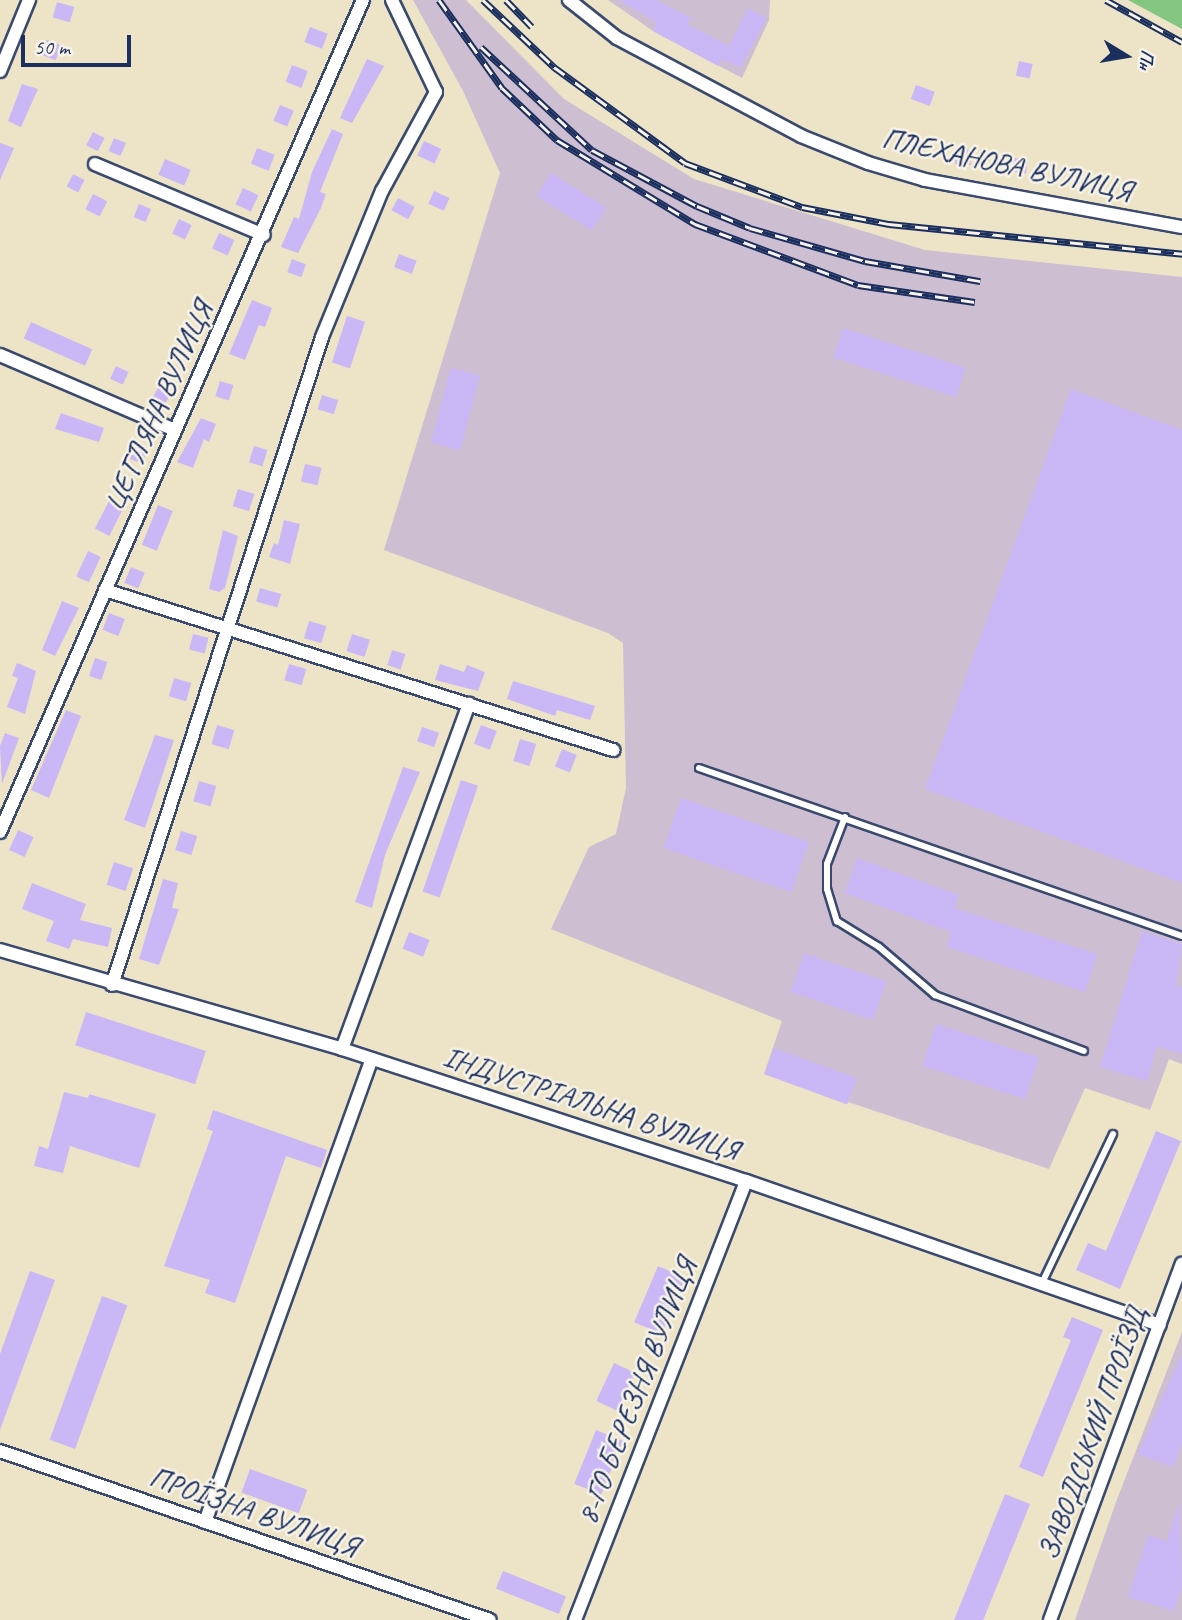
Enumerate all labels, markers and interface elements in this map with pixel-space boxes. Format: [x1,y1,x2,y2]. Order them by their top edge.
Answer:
scale bar [24,21,135,65]
north arrow [1091,21,1161,91]
text: 50 m [34,34,70,60]
text: Пн [1133,48,1160,72]
street label: ПЛЕХАНОВА ВУЛИЦЯ [880,120,1134,208]
street label: ЦЕГЛЯНА ВУЛИЦЯ [96,296,220,516]
street label: ІНДУСТРІАЛЬНА ВУЛИЦЯ [439,1038,743,1168]
street label: 8-ГО БЕРЕЗНЯ ВУЛИЦЯ [569,1255,703,1527]
street label: ЗАВОДСЬКИЙ ПРОЇЗД [1029,1302,1155,1564]
street label: ПРОЇЗНА ВУЛИЦЯ [146,1459,362,1563]

